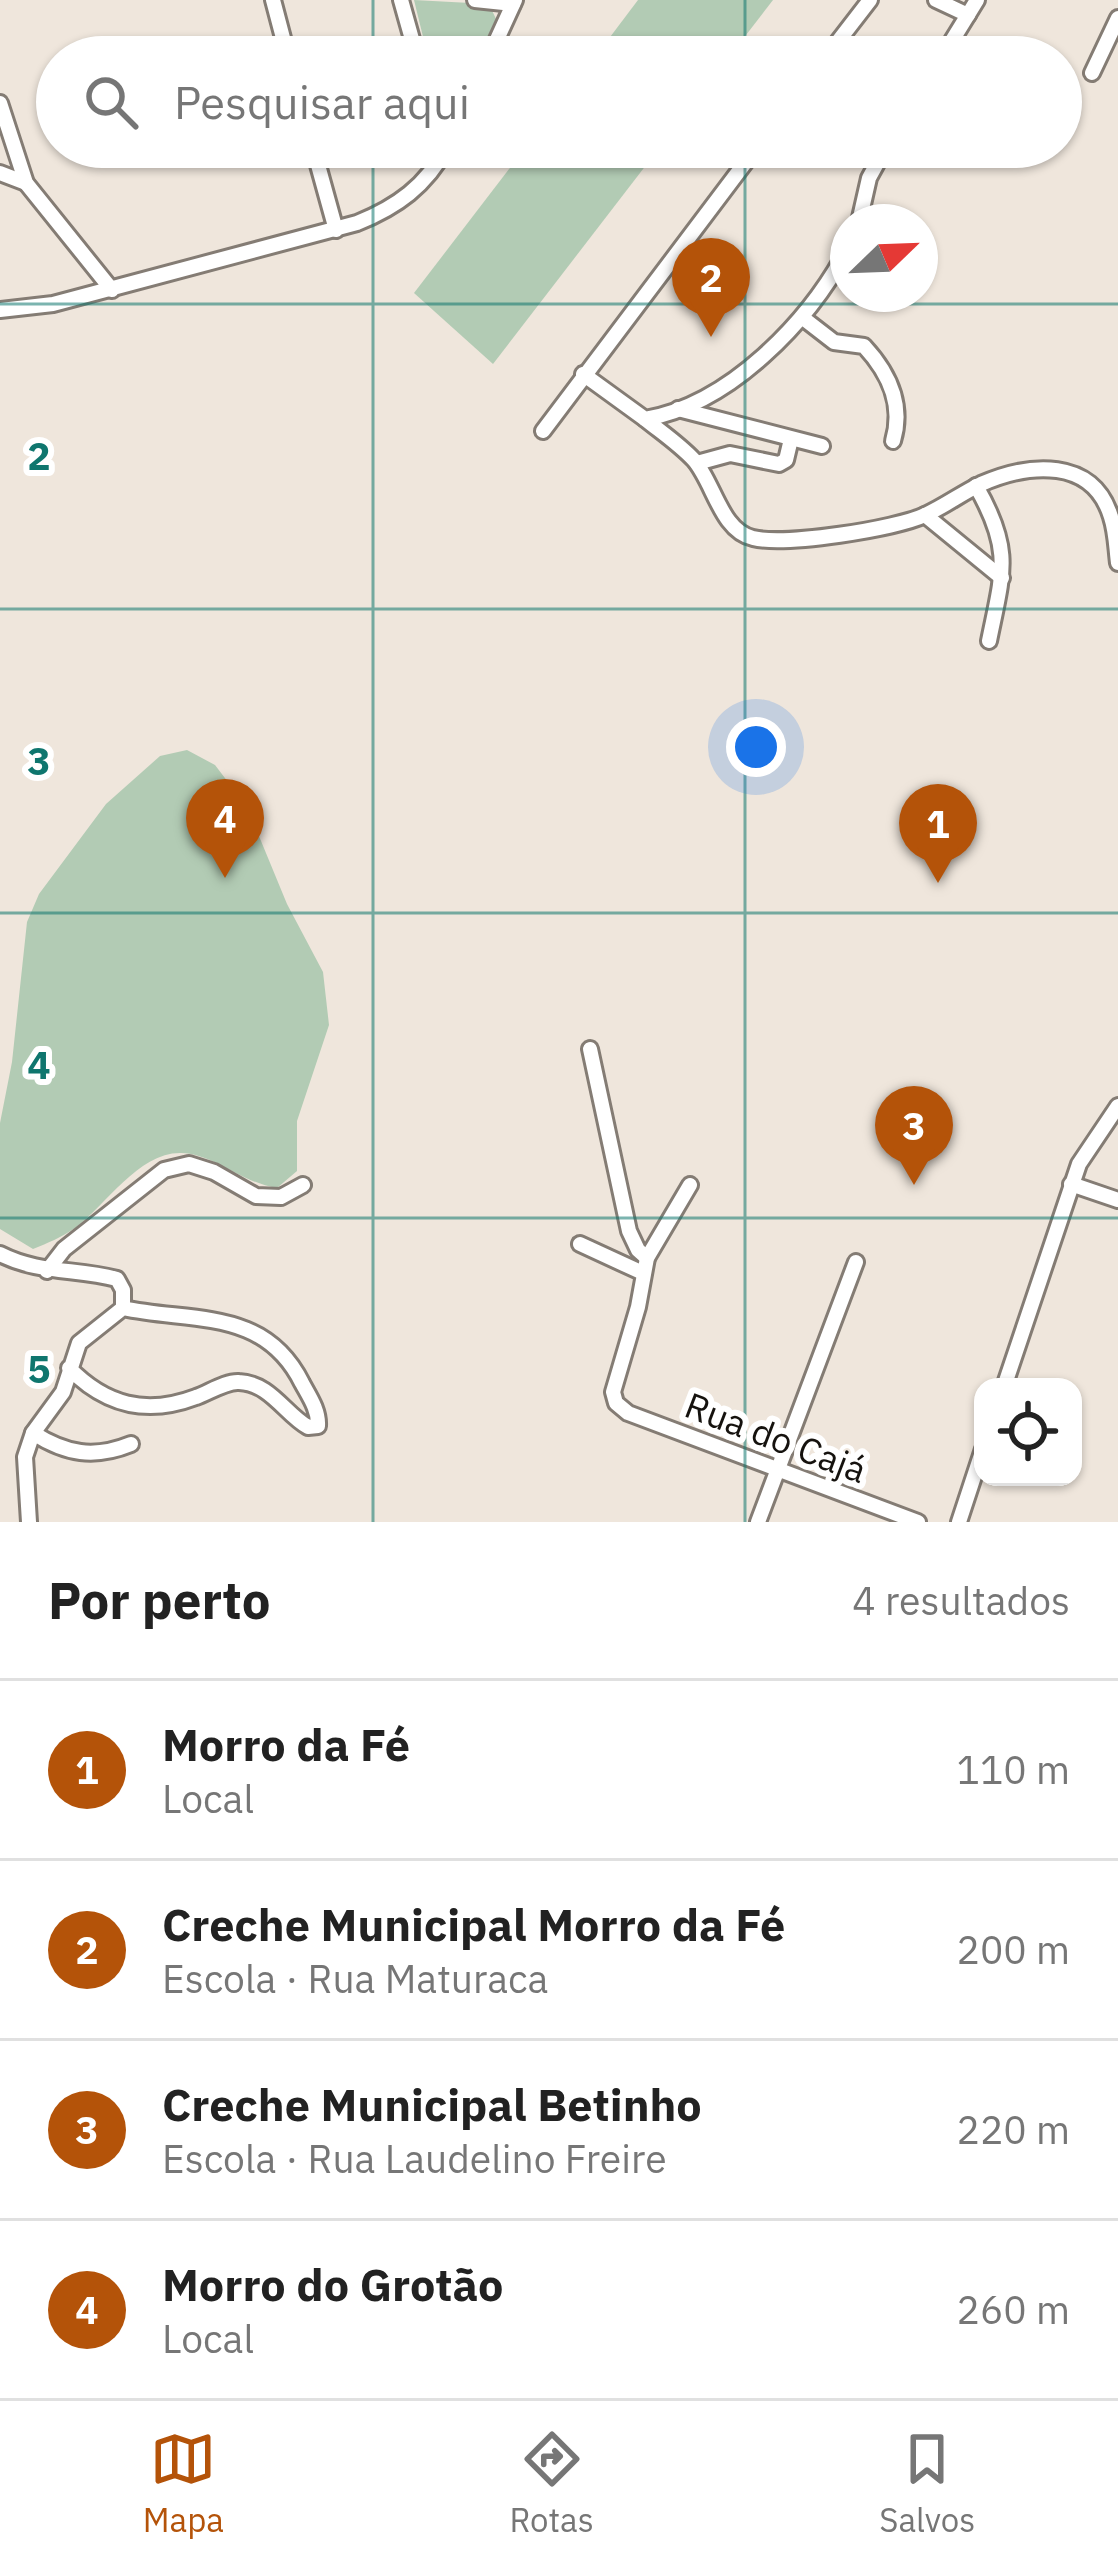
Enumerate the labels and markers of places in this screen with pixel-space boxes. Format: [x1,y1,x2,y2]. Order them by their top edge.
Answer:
pin: 2 [672,238,750,337]
pin: 4 [186,779,264,878]
pin: 1 [899,784,977,883]
pin: 3 [875,1086,953,1185]

